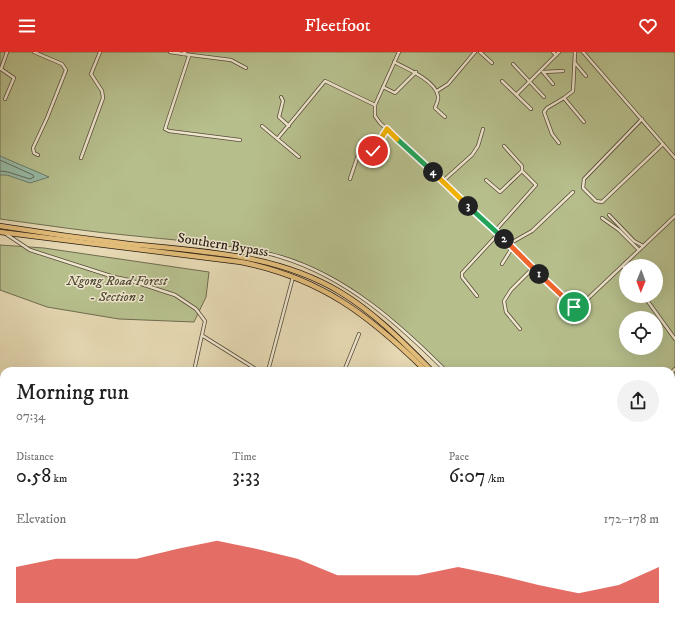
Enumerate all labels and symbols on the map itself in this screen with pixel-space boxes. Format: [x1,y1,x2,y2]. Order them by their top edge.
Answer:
pin [356,134,390,168]
pin: 4 [423,162,443,182]
pin: 3 [458,196,478,216]
street label: Southern Bypass [176,229,270,261]
pin: 2 [494,229,514,249]
north arrow [619,259,663,303]
pin: 1 [529,264,549,284]
park label: Ngong Road Forest - Section 2 [66,272,169,306]
pin [557,290,591,324]

